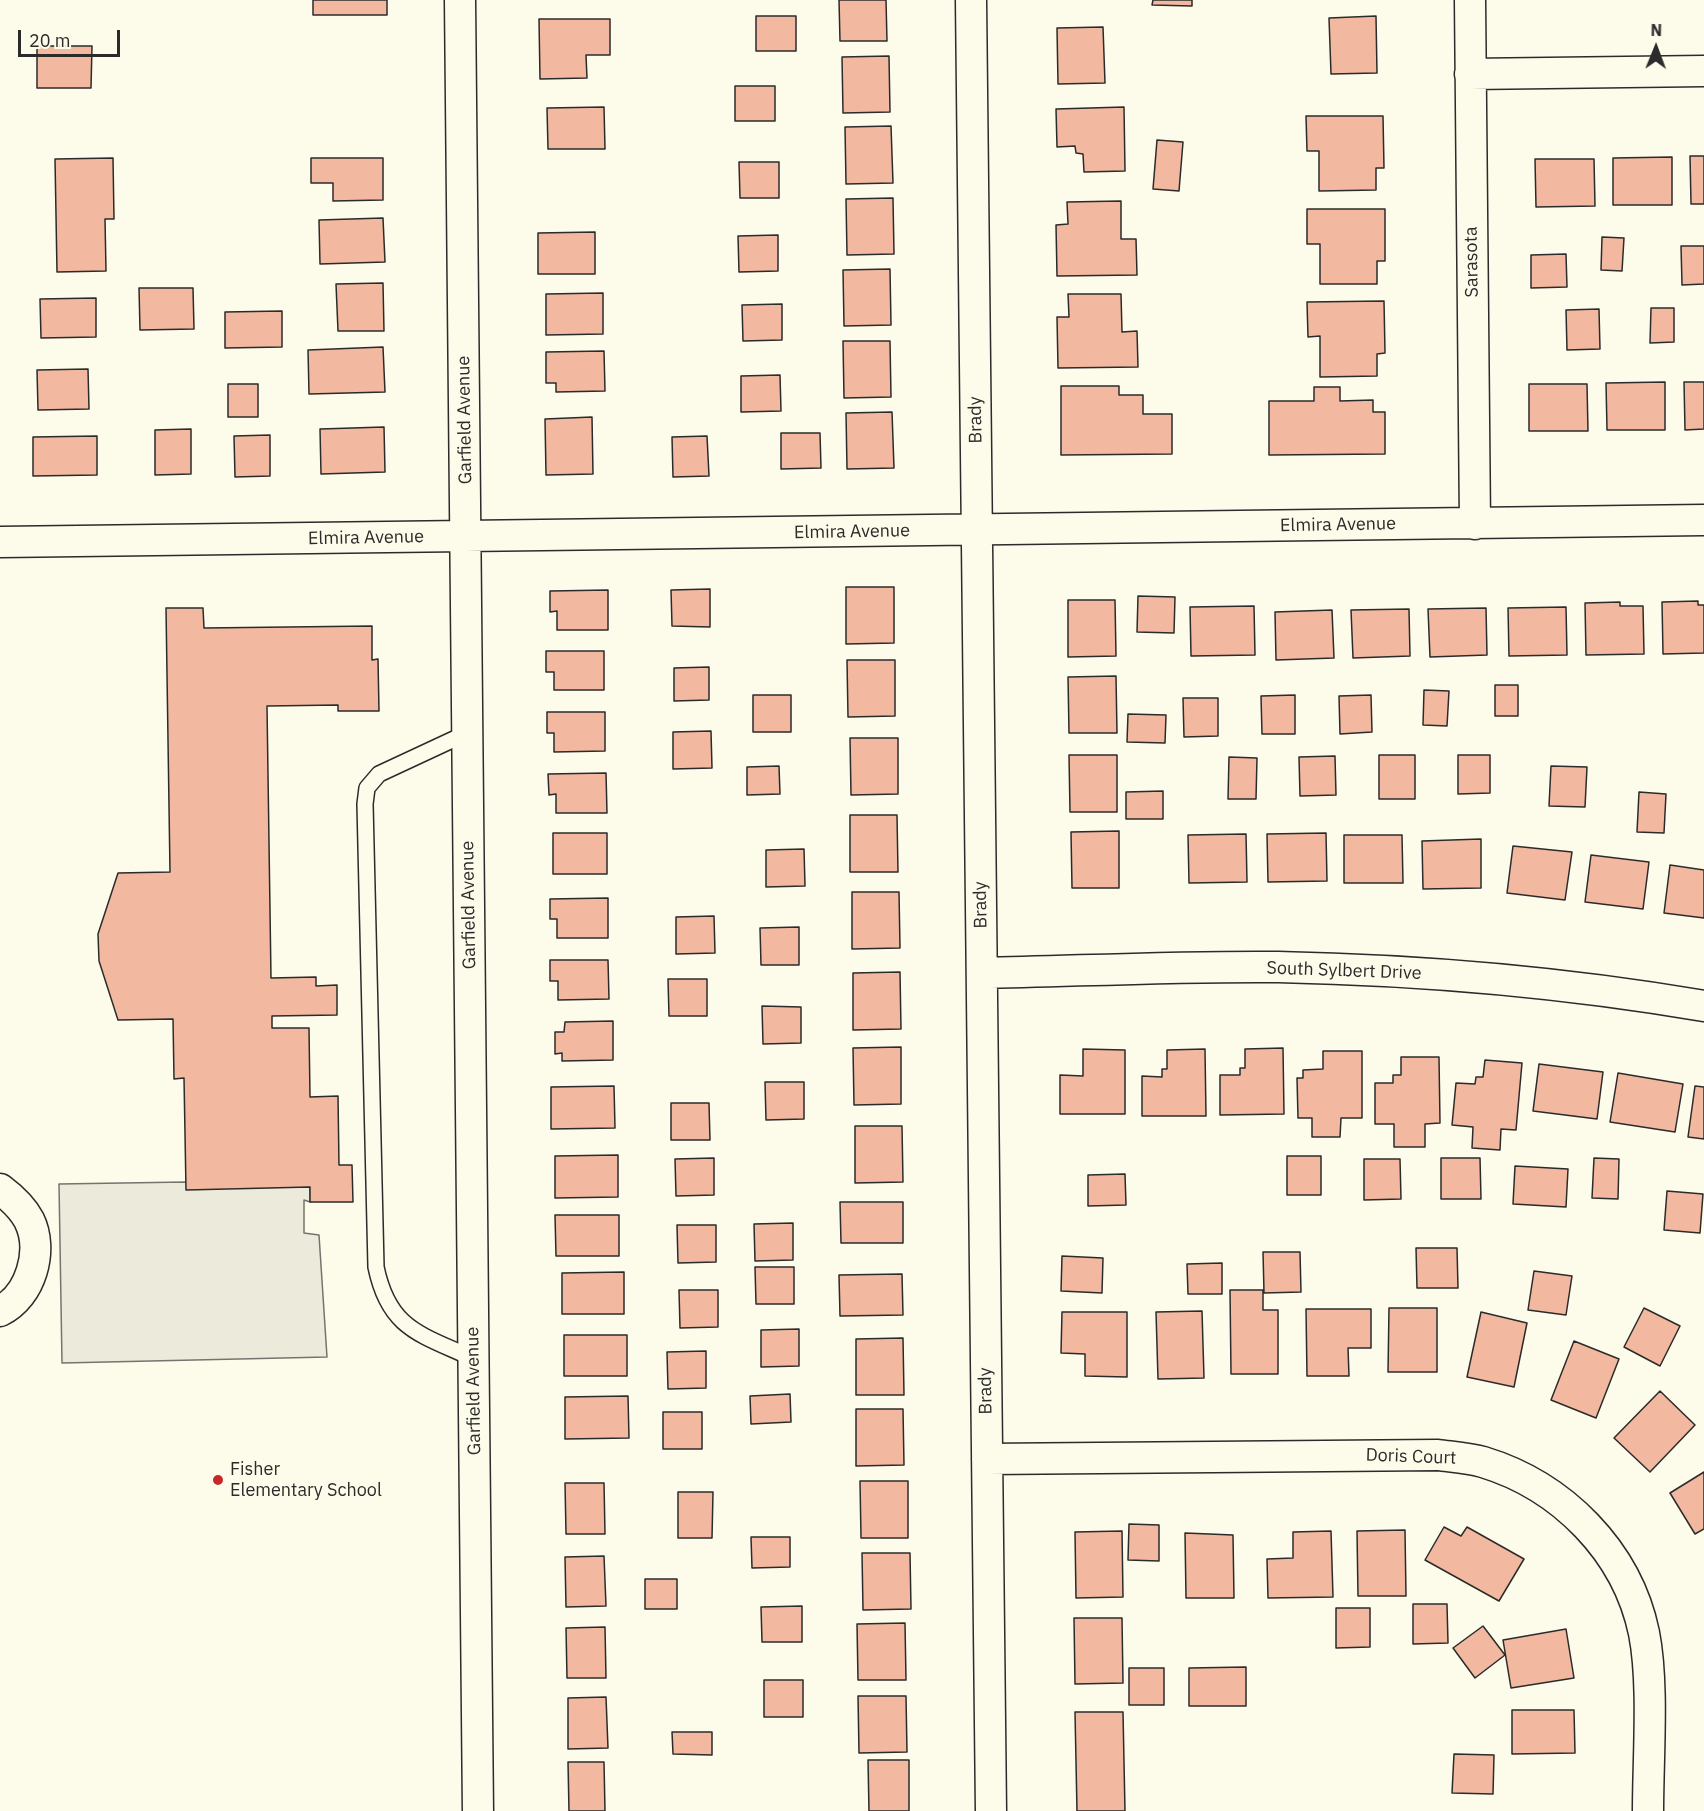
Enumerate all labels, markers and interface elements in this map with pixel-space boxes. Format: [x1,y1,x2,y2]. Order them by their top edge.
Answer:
scale bar [21,18,123,56]
north arrow [1626,18,1686,78]
text: N [1650,20,1662,40]
text: 20 m [29,29,71,52]
street label: Sarasota [1461,226,1483,298]
street label: Garfield Avenue [453,356,477,484]
street label: Brady [965,396,987,444]
street label: Elmira Avenue [1280,513,1396,537]
street label: Elmira Avenue [794,520,910,544]
street label: Elmira Avenue [308,526,424,550]
street label: Garfield Avenue [457,841,481,969]
street label: Brady [970,881,992,929]
street label: South Sylbert Drive [1266,957,1422,985]
street label: Garfield Avenue [462,1327,486,1455]
street label: Brady [975,1367,997,1415]
street label: Doris Court [1365,1445,1457,1469]
place label: Fisher Elementary School [230,1459,382,1502]
marker: Fisher Elementary School [211,1473,225,1487]

